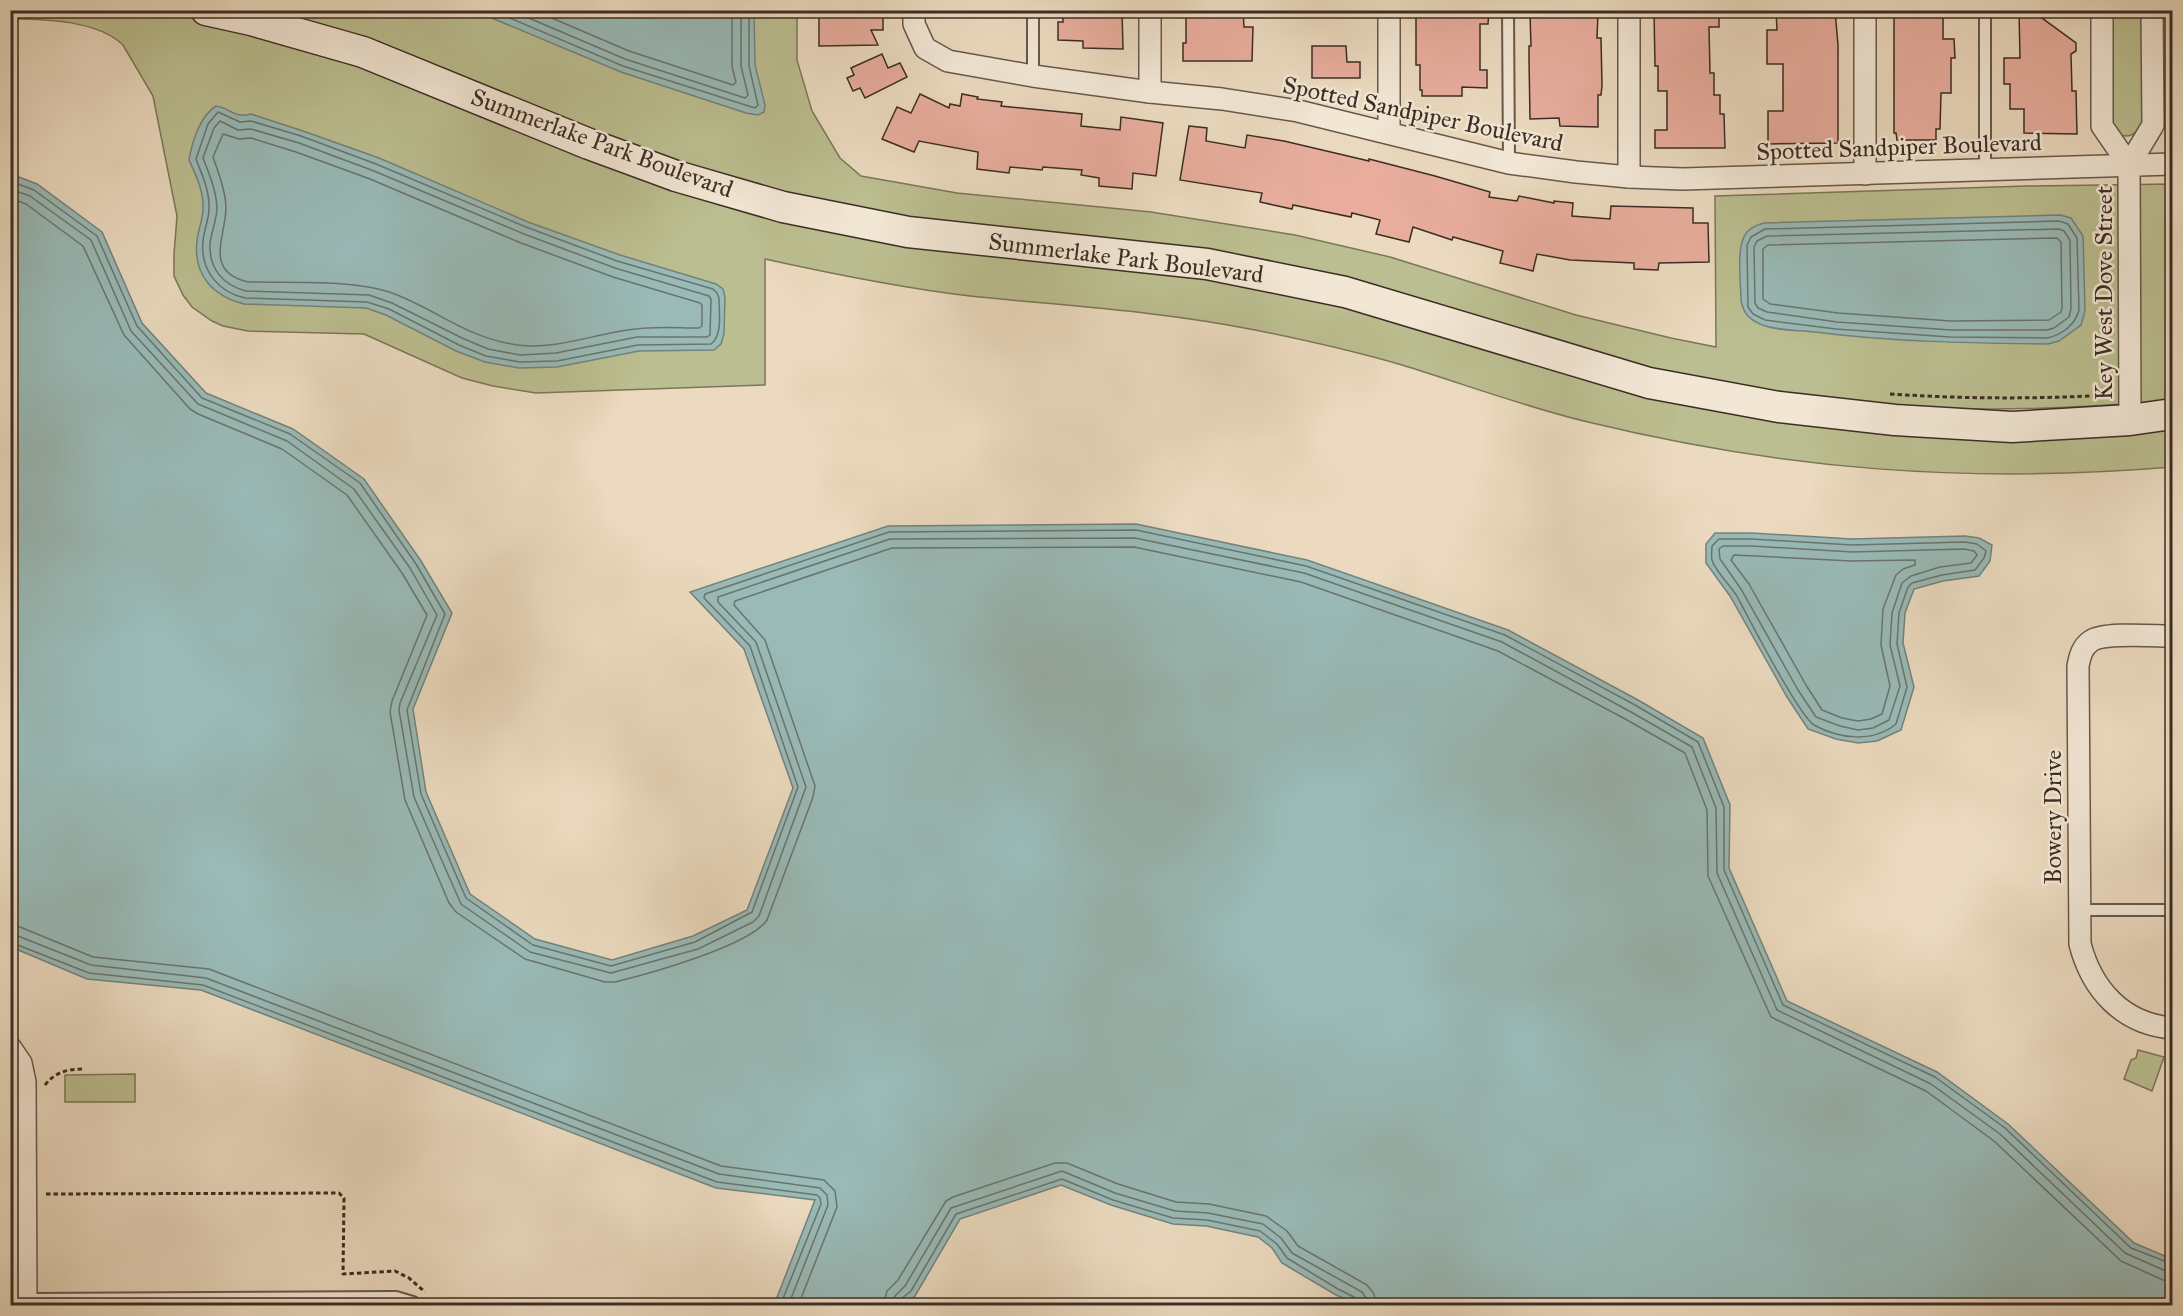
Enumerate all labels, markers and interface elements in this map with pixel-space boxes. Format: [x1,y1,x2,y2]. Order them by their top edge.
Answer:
street label: Spotted Sandpiper Boulevard [1280,70,1566,158]
street label: Summerlake Park Boulevard [467,82,737,204]
street label: Spotted Sandpiper Boulevard [1756,127,2042,167]
street label: Key West Dove Street [2089,185,2119,400]
street label: Summerlake Park Boulevard [987,226,1265,290]
street label: Bowery Drive [2038,750,2068,884]

